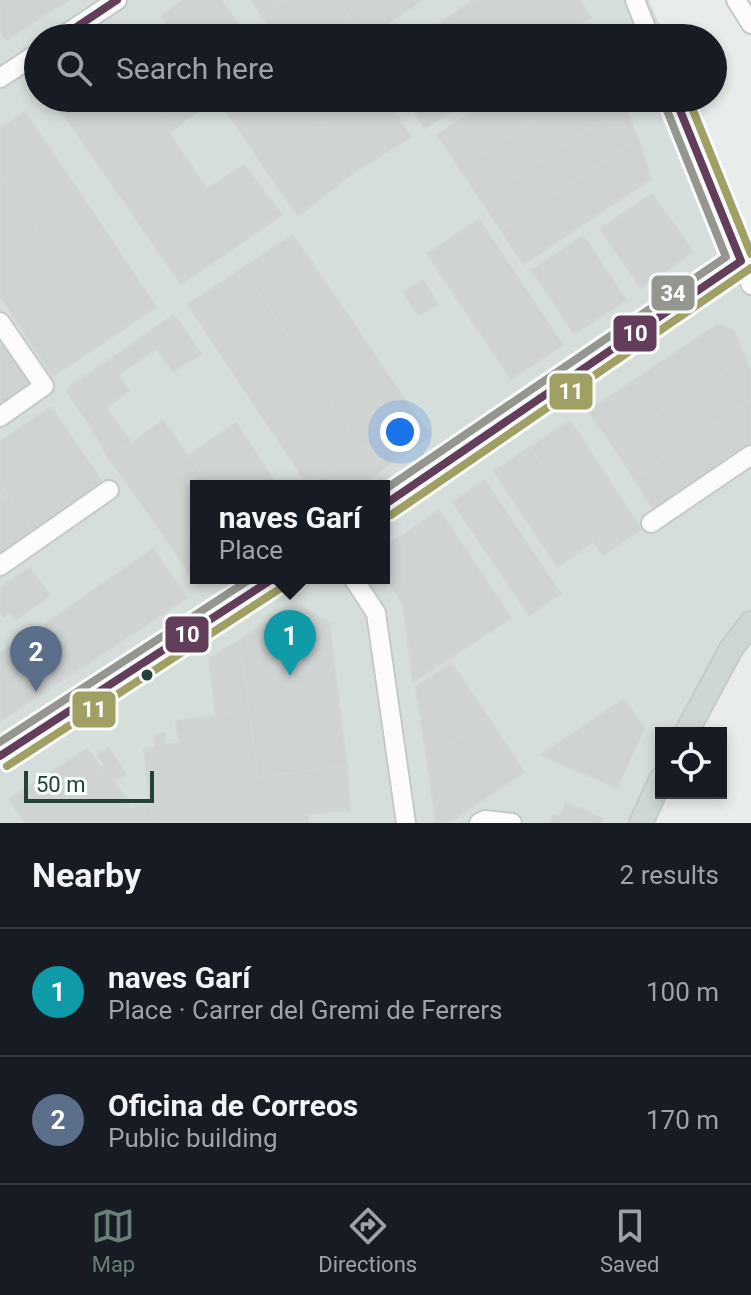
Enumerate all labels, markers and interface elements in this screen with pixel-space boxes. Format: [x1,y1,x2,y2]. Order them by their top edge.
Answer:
search box [24,24,727,112]
icon: search [52,46,96,90]
text: Search here [116,51,274,86]
line badge: 34 [650,274,696,312]
text: 34 [660,281,686,306]
line badge: 10 [612,314,658,353]
text: 10 [622,321,648,346]
line badge: 11 [548,372,594,411]
text: 11 [558,379,584,404]
your location [380,412,420,452]
popup [190,480,390,584]
text: naves Garí [219,500,361,535]
text: Place [219,535,283,565]
pin: 1 [264,610,316,676]
line badge: 10 [164,615,210,654]
text: 10 [174,622,200,647]
pin: 2 [10,626,62,692]
unlabelled marker [139,667,155,683]
line badge: 11 [71,690,117,729]
text: 11 [81,697,107,722]
map controls [655,727,727,799]
button: locate [655,727,727,799]
scale bar [24,767,154,803]
text: 50 m [36,772,85,797]
text: Nearby [32,855,141,895]
text: 2 results [620,860,719,890]
text: naves Garí [108,960,250,995]
text: 1 [51,977,65,1007]
text: 100 m [646,977,719,1007]
text: Place · Carrer del Gremi de Ferrers [108,995,503,1025]
text: Oficina de Correos [108,1088,358,1123]
text: 2 [51,1105,65,1135]
text: 170 m [646,1105,719,1135]
text: Public building [108,1123,278,1153]
tab: Map [91,1204,135,1277]
tab: Directions [318,1204,417,1277]
tab: Saved [600,1204,660,1277]

